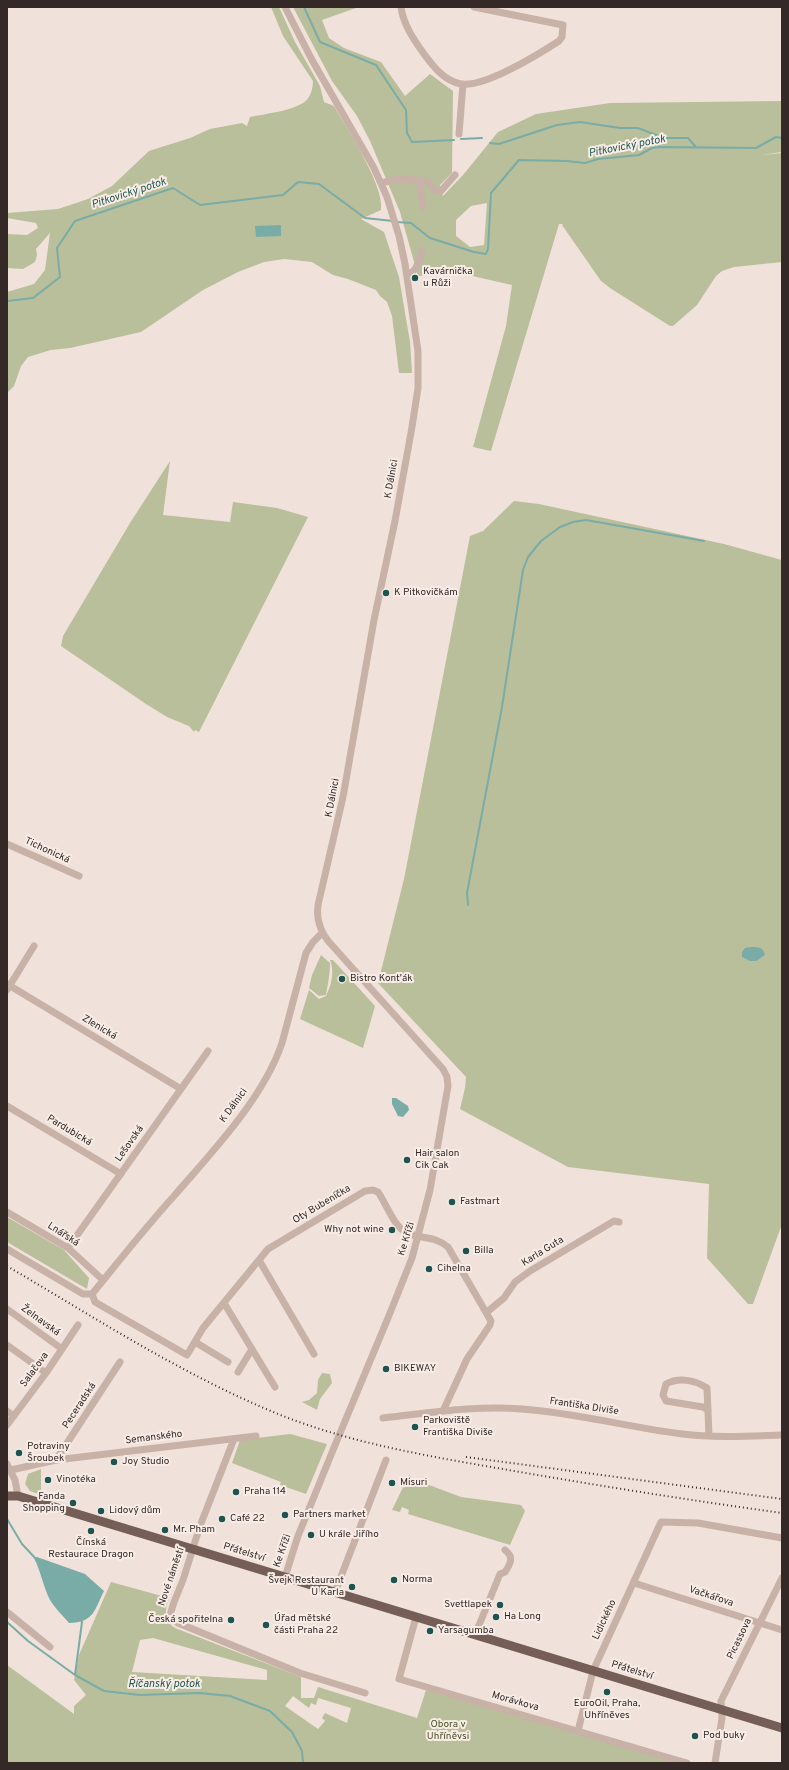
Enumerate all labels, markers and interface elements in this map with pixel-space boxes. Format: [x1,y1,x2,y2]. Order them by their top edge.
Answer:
water label: Pitkovický potok [588,133,666,161]
water label: Pitkovický potok [90,176,168,212]
place label: Kavárnička u Růži [423,266,472,290]
marker: Kavárnička u Růži [410,273,420,283]
street label: K Dálnici [383,459,401,499]
place label: K Pitkovičkám [394,587,458,599]
marker: K Pitkovičkám [381,588,391,598]
street label: K Dálnici [323,778,343,818]
street label: Tichonická [23,835,71,867]
place label: Bistro Kont'ák [350,973,412,985]
marker: Bistro Kont'ák [337,974,347,984]
street label: Zlenická [79,1013,119,1043]
street label: K Dálnici [218,1087,250,1125]
street label: Pardubická [44,1113,94,1149]
street label: Lešovská [113,1124,147,1164]
place label: Hair salon Cik Cak [415,1148,459,1172]
marker: Hair salon Cik Cak [402,1155,412,1165]
street label: Oty Bubeníčka [291,1183,353,1227]
place label: Fastmart [460,1196,500,1208]
marker: Fastmart [447,1197,457,1207]
street label: Lnářská [45,1220,81,1250]
street label: Ke Kříži [396,1221,418,1257]
place label: Why not wine [324,1224,384,1236]
marker: Why not wine [387,1225,397,1235]
street label: Karla Guta [520,1234,566,1270]
place label: Billa [474,1245,494,1257]
marker: Billa [461,1246,471,1256]
place label: Cihelna [437,1263,471,1275]
marker: Cihelna [424,1264,434,1274]
street label: Želnavská [18,1303,62,1339]
street label: Salačova [18,1350,52,1390]
place label: BIKEWAY [394,1363,436,1375]
marker: BIKEWAY [381,1364,391,1374]
street label: Peceradská [61,1381,99,1431]
street label: Františka Diviše [549,1396,619,1418]
place label: Parkoviště Františka Diviše [423,1415,493,1438]
marker: Parkoviště Františka Diviše [410,1422,420,1432]
street label: Semanského [125,1429,183,1447]
place label: Potraviny Šroubek [27,1441,70,1464]
marker: Potraviny Šroubek [14,1448,24,1458]
place label: Joy Studio [122,1456,169,1468]
marker: Joy Studio [109,1457,119,1467]
place label: Vinotéka [56,1474,96,1486]
marker: Vinotéka [43,1475,53,1485]
place label: Misuri [400,1477,427,1489]
marker: Misuri [387,1478,397,1488]
place label: Praha 114 [244,1486,286,1498]
marker: Praha 114 [231,1487,241,1497]
place label: Fanda Shopping [23,1491,65,1514]
marker: Fanda Shopping [68,1498,78,1508]
place label: Lidový dům [109,1505,161,1517]
marker: Lidový dům [96,1506,106,1516]
place label: Partners market [293,1509,366,1521]
marker: Partners market [280,1510,290,1520]
place label: Café 22 [230,1513,265,1525]
marker: Café 22 [217,1514,227,1524]
place label: Mr. Pham [173,1524,215,1536]
marker: Mr. Pham [160,1525,170,1535]
marker: Čínská Restaurace Dragon [86,1526,96,1536]
place label: U krále Jiřího [319,1529,379,1541]
marker: U krále Jiřího [306,1530,316,1540]
street label: Ke Kříži [272,1533,294,1569]
place label: Čínská Restaurace Dragon [48,1537,134,1560]
street label: Přátelství [222,1541,266,1565]
street label: Nové náměstí [156,1546,188,1608]
place label: Norma [402,1574,432,1586]
place label: Švejk Restaurant U Karla [268,1575,344,1598]
marker: Norma [389,1575,399,1585]
marker: Švejk Restaurant U Karla [347,1582,357,1592]
street label: Vačkářova [687,1584,735,1610]
street label: Lidického [590,1598,620,1642]
place label: Svettlapek [444,1599,492,1611]
marker: Svettlapek [495,1600,505,1610]
place label: Ha Long [504,1611,541,1623]
marker: Ha Long [491,1612,501,1622]
place label: Úřad mětské části Praha 22 [274,1613,338,1636]
place label: Česká spořitelna [148,1614,223,1626]
marker: Česká spořitelna [226,1615,236,1625]
street label: Picassova [725,1617,755,1661]
marker: Úřad mětské části Praha 22 [261,1620,271,1630]
place label: Yarsagumba [438,1625,494,1637]
marker: Yarsagumba [425,1626,435,1636]
street label: Přátelství [610,1659,654,1683]
water label: Říčanský potok [128,1678,200,1692]
marker: EuroOil, Praha, Uhříněves [602,1687,612,1697]
street label: Morávkova [490,1690,540,1714]
place label: EuroOil, Praha, Uhříněves [574,1698,640,1722]
park label: Obora v Uhříněvsi [427,1719,469,1742]
place label: Pod buky [703,1730,745,1742]
marker: Pod buky [690,1731,700,1741]

